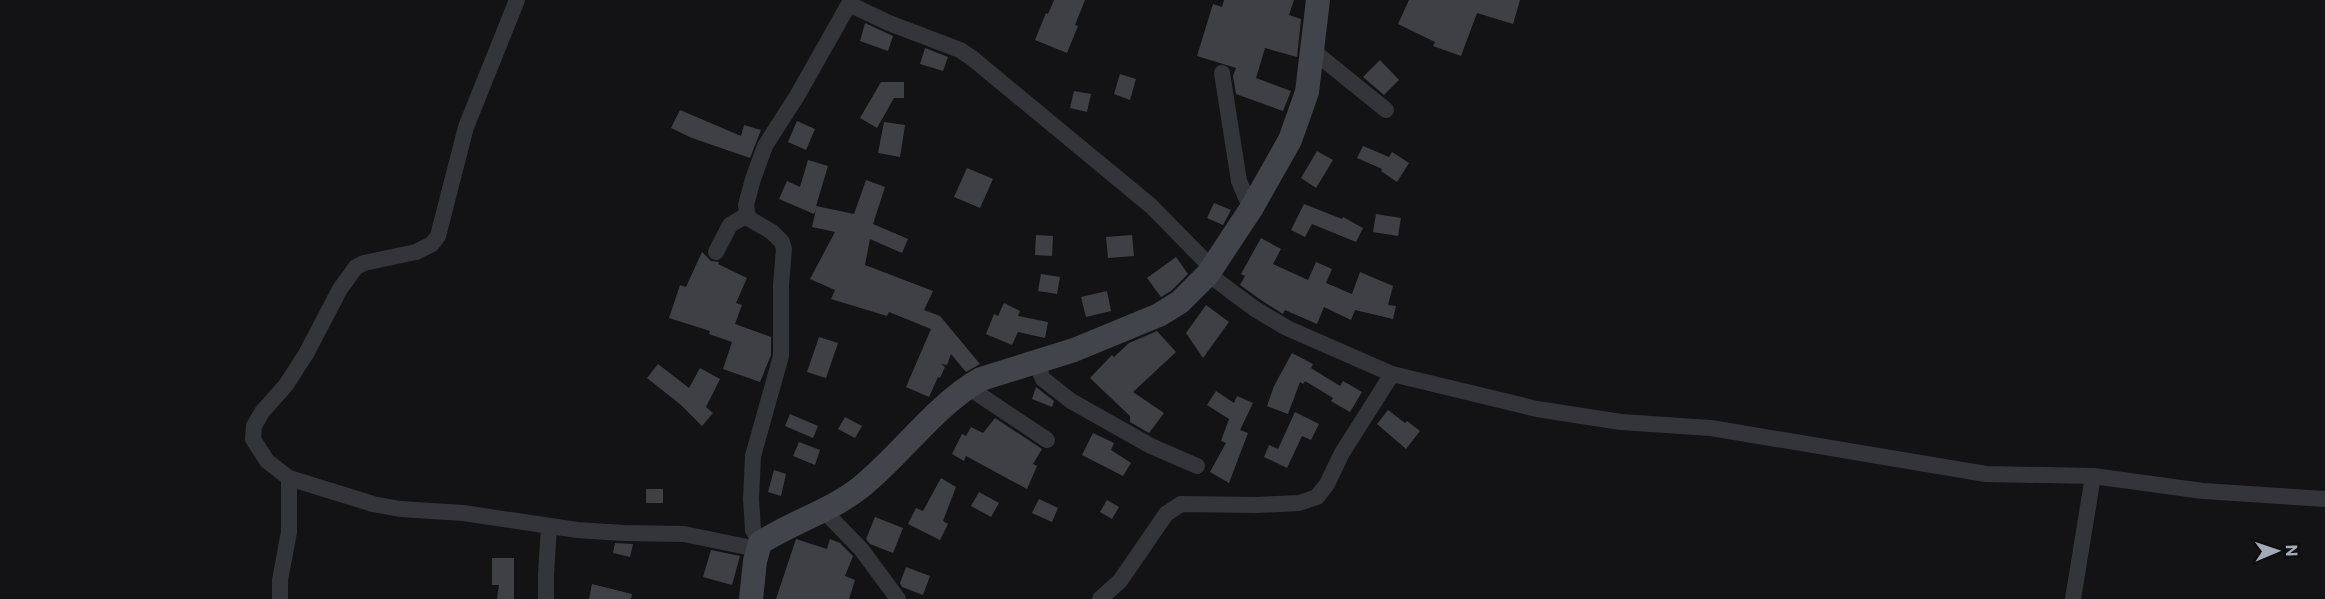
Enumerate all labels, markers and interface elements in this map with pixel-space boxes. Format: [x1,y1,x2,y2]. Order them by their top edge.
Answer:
north arrow [2247,521,2307,581]
text: N [2283,544,2302,557]

